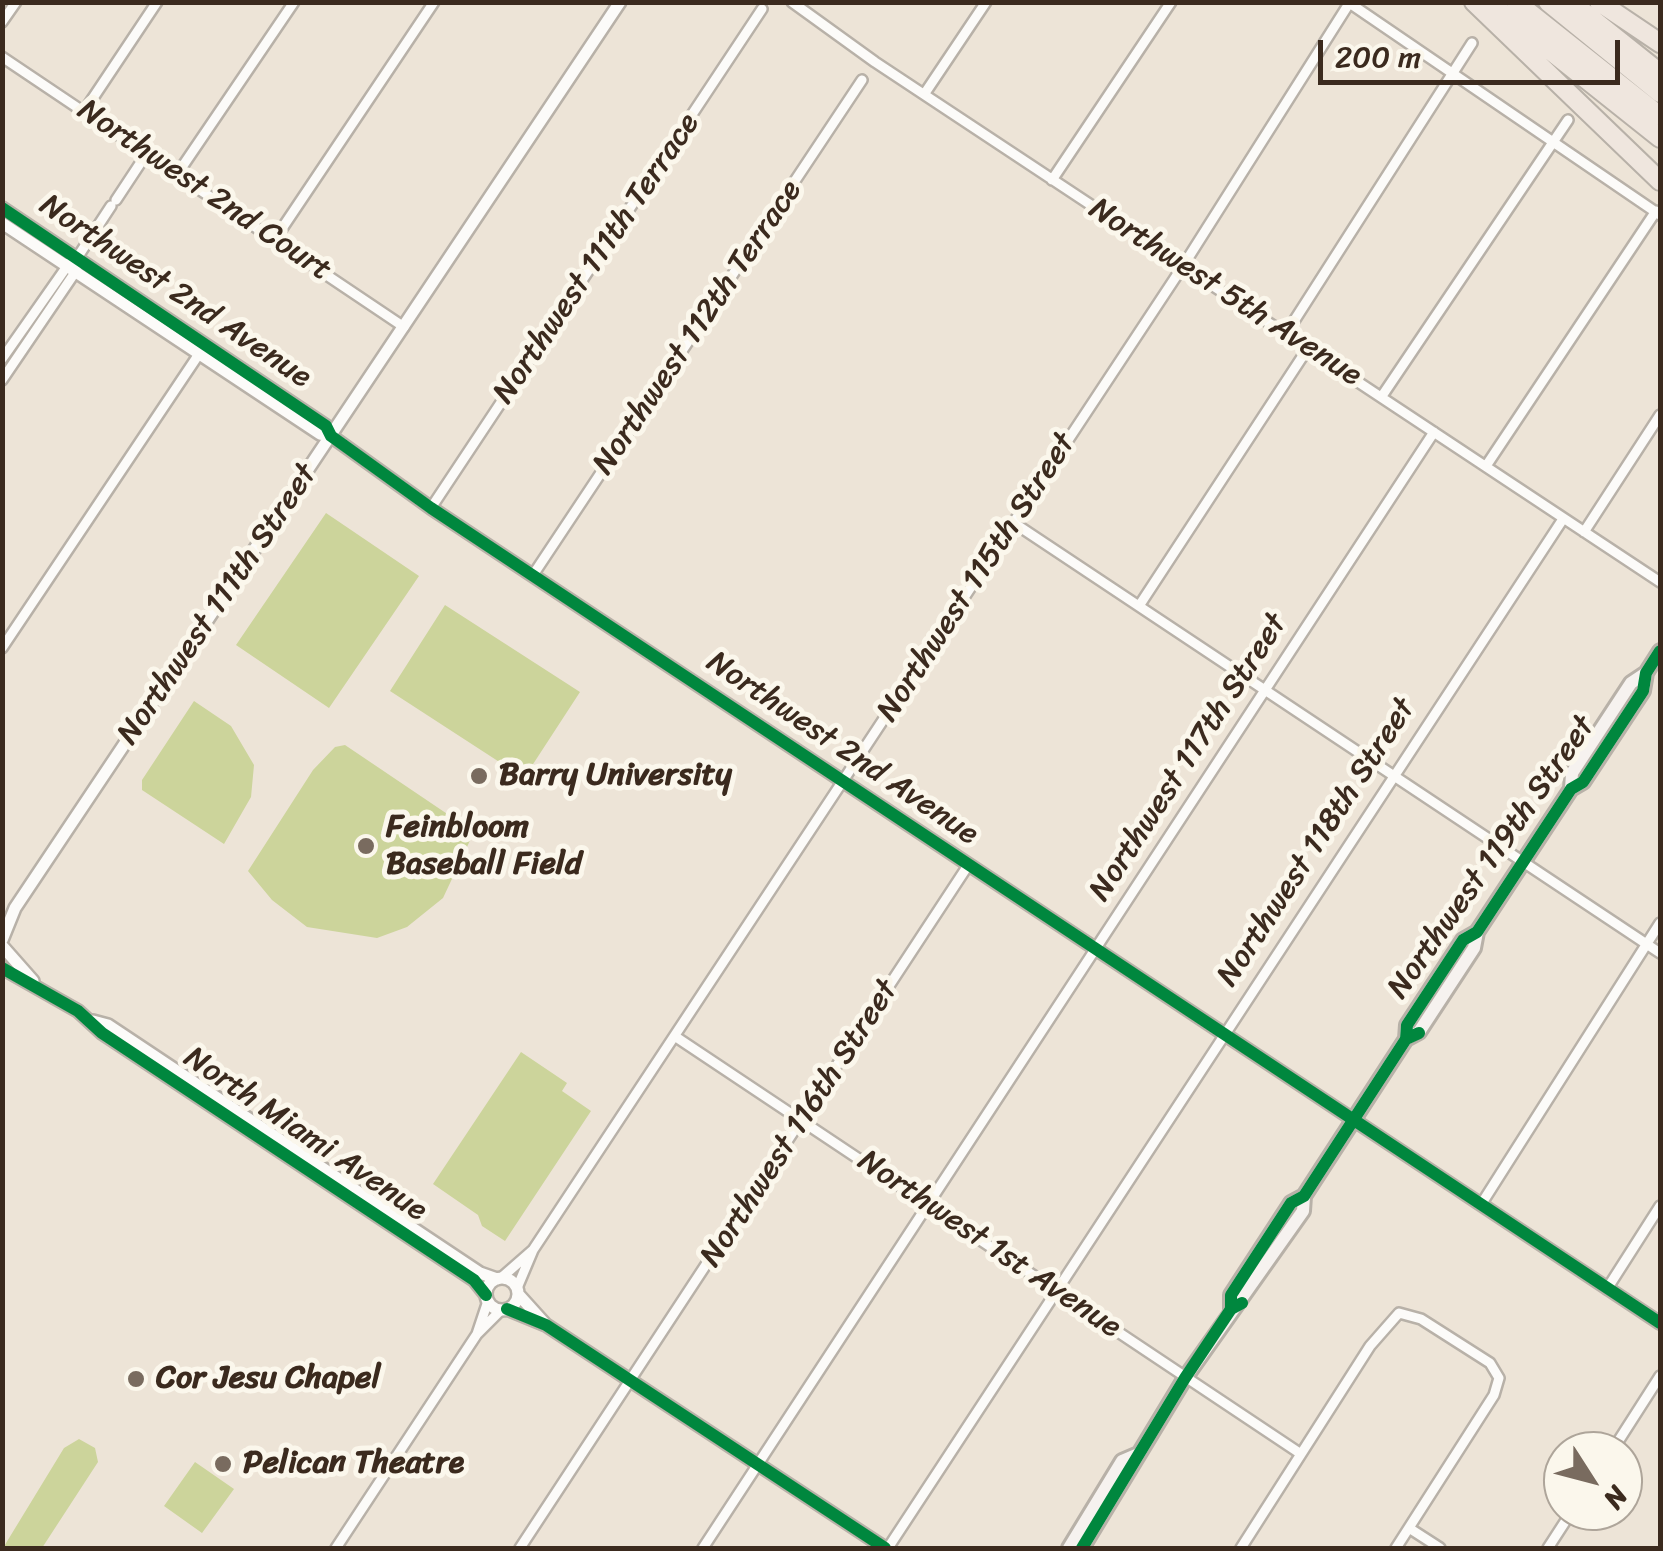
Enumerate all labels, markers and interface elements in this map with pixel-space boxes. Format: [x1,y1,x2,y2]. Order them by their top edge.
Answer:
scale bar [1323,20,1626,82]
text: 200 m [1335,30,1421,84]
street label: Northwest 2nd Court [70,92,338,290]
street label: Northwest 111th Terrace [485,106,709,412]
street label: Northwest 112th Terrace [585,173,811,483]
street label: Northwest 2nd Avenue [32,187,318,397]
street label: Northwest 5th Avenue [1081,190,1369,396]
street label: Northwest 115th Street [869,427,1085,729]
street label: Northwest 111th Street [110,457,326,753]
street label: Northwest 117th Street [1082,607,1296,909]
street label: Northwest 2nd Avenue [699,644,985,854]
street label: Northwest 118th Street [1210,692,1424,994]
street label: Northwest 119th Street [1380,709,1604,1007]
place label: Barry University [499,757,732,795]
marker: Barry University [468,765,490,787]
place label: Feinbloom Baseball Field [386,809,582,884]
marker: Feinbloom Baseball Field [355,835,377,857]
street label: Northwest 116th Street [693,973,907,1275]
street label: North Miami Avenue [176,1039,434,1231]
street label: Northwest 1st Avenue [850,1142,1128,1348]
place label: Cor Jesu Chapel [156,1360,381,1398]
marker: Cor Jesu Chapel [125,1368,147,1390]
north arrow [1543,1431,1643,1531]
place label: Pelican Theatre [243,1445,464,1483]
marker: Pelican Theatre [212,1453,234,1475]
text: N [1591,1476,1642,1520]

